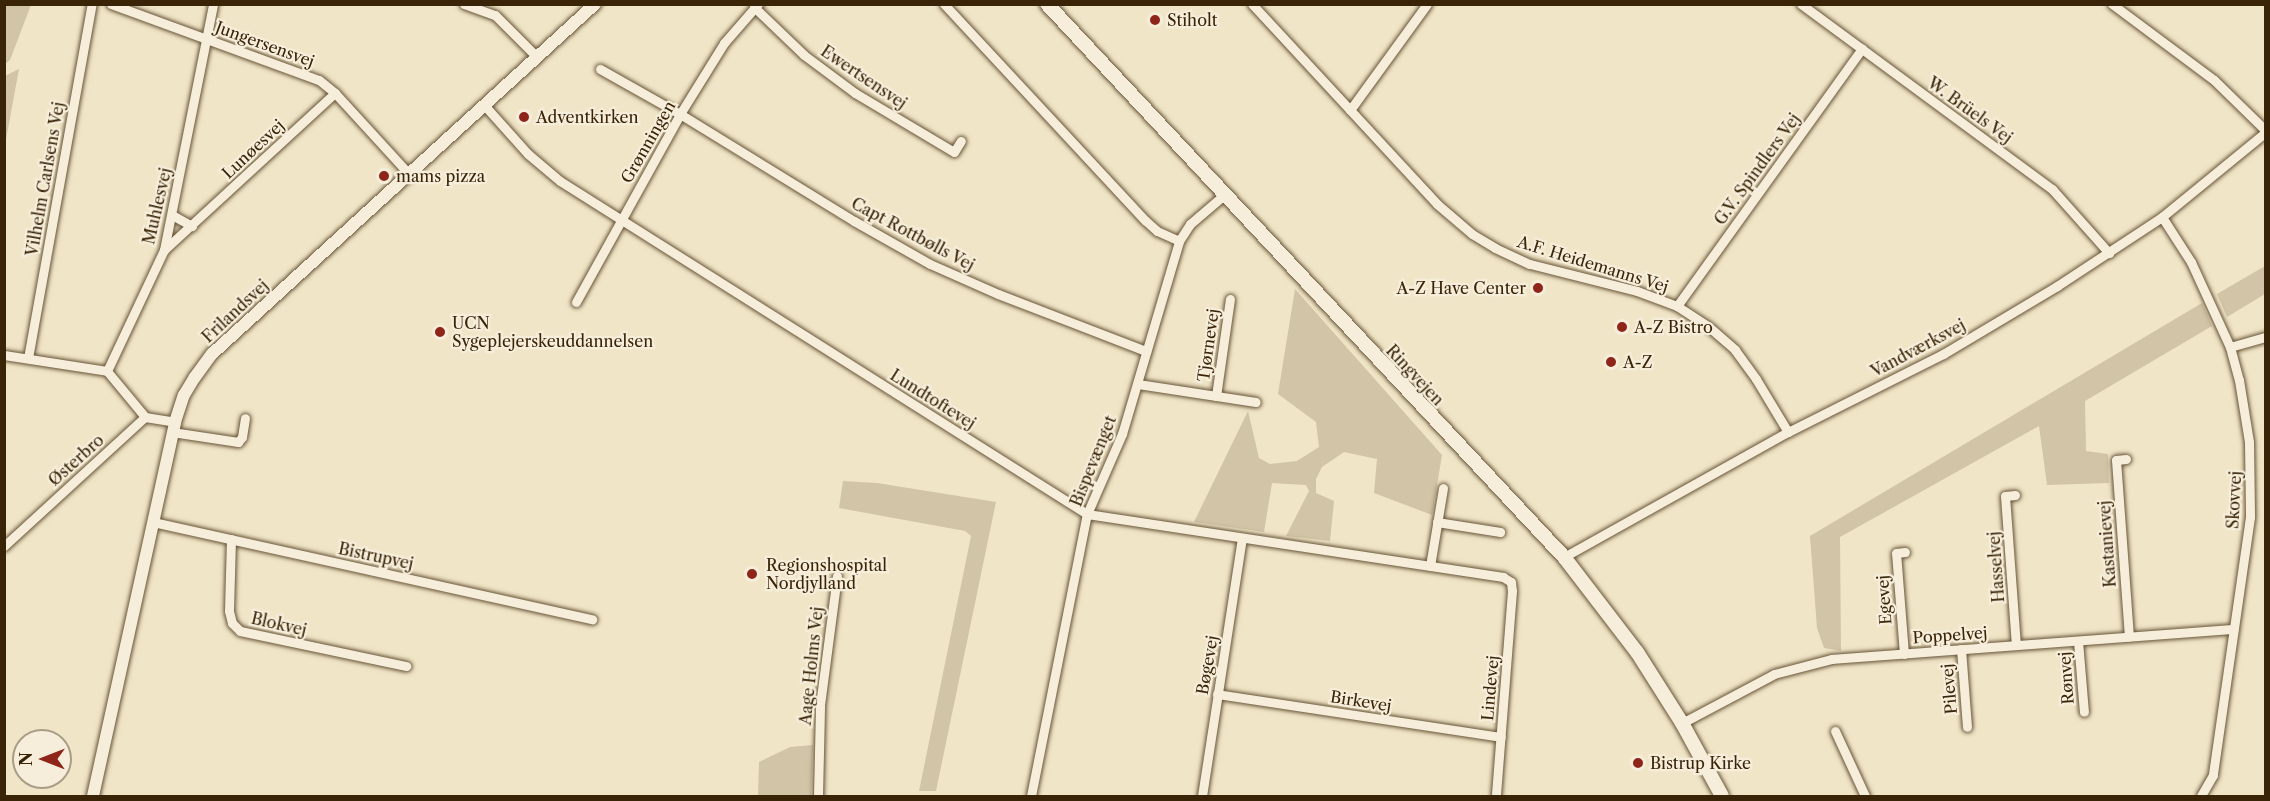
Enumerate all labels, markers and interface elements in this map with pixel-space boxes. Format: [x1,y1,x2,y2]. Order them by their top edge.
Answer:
place label: Stiholt [1167,10,1217,30]
marker: Stiholt [1148,13,1162,27]
street label: Jungersensvej [213,17,317,71]
street label: Ewertsensvej [817,41,911,113]
street label: W. Brüels Vej [1924,73,2016,147]
street label: Grønningen [617,97,679,187]
street label: Vilhelm Carlsens Vej [22,100,68,258]
place label: Adventkirken [536,107,639,127]
street label: G.V. Spindlers Vej [1710,109,1804,229]
marker: Adventkirken [517,110,531,124]
street label: Lunøesvej [218,115,288,183]
street label: Muhlesvej [139,166,175,246]
place label: mams pizza [396,166,485,186]
marker: mams pizza [377,169,391,183]
street label: Capt Rottbølls Vej [848,193,978,275]
street label: A.F. Heidemanns Vej [1515,232,1671,296]
street label: Frilandsvej [198,276,272,346]
place label: A-Z Have Center [1396,278,1526,298]
marker: A-Z Have Center [1531,281,1545,295]
street label: Tjørnevej [1193,307,1223,383]
place label: UCN Sygeplejerskeuddannelsen [452,313,653,351]
street label: Vandværksvej [1867,315,1969,381]
place label: A-Z Bistro [1634,317,1713,337]
marker: A-Z Bistro [1615,320,1629,334]
marker: UCN Sygeplejerskeuddannelsen [433,325,447,339]
street label: Ringvejen [1382,341,1448,409]
place label: A-Z [1623,352,1653,372]
marker: A-Z [1604,355,1618,369]
street label: Lundtoftevej [887,365,979,433]
street label: Bispevænget [1066,413,1120,509]
street label: Østerbro [44,430,108,490]
street label: Skovvej [2223,471,2245,529]
street label: Kastanievej [2094,500,2120,588]
street label: Hasselvej [1984,531,2008,603]
street label: Bistrupvej [337,539,415,573]
place label: Regionshospital Nordjylland [766,555,887,593]
marker: Regionshospital Nordjylland [743,565,761,583]
street label: Egevej [1873,575,1895,625]
street label: Aage Holms Vej [795,606,827,726]
street label: Blokvej [249,608,309,640]
street label: Poppelvej [1912,623,1988,647]
street label: Bøgevej [1192,634,1222,696]
street label: Rønvej [2055,651,2077,705]
street label: Lindevej [1478,655,1502,721]
street label: Pilevej [1937,663,1961,715]
street label: Birkevej [1329,687,1393,715]
north arrow [12,729,72,789]
text: N [16,752,36,766]
place label: Bistrup Kirke [1650,753,1751,773]
marker: Bistrup Kirke [1631,756,1645,770]

